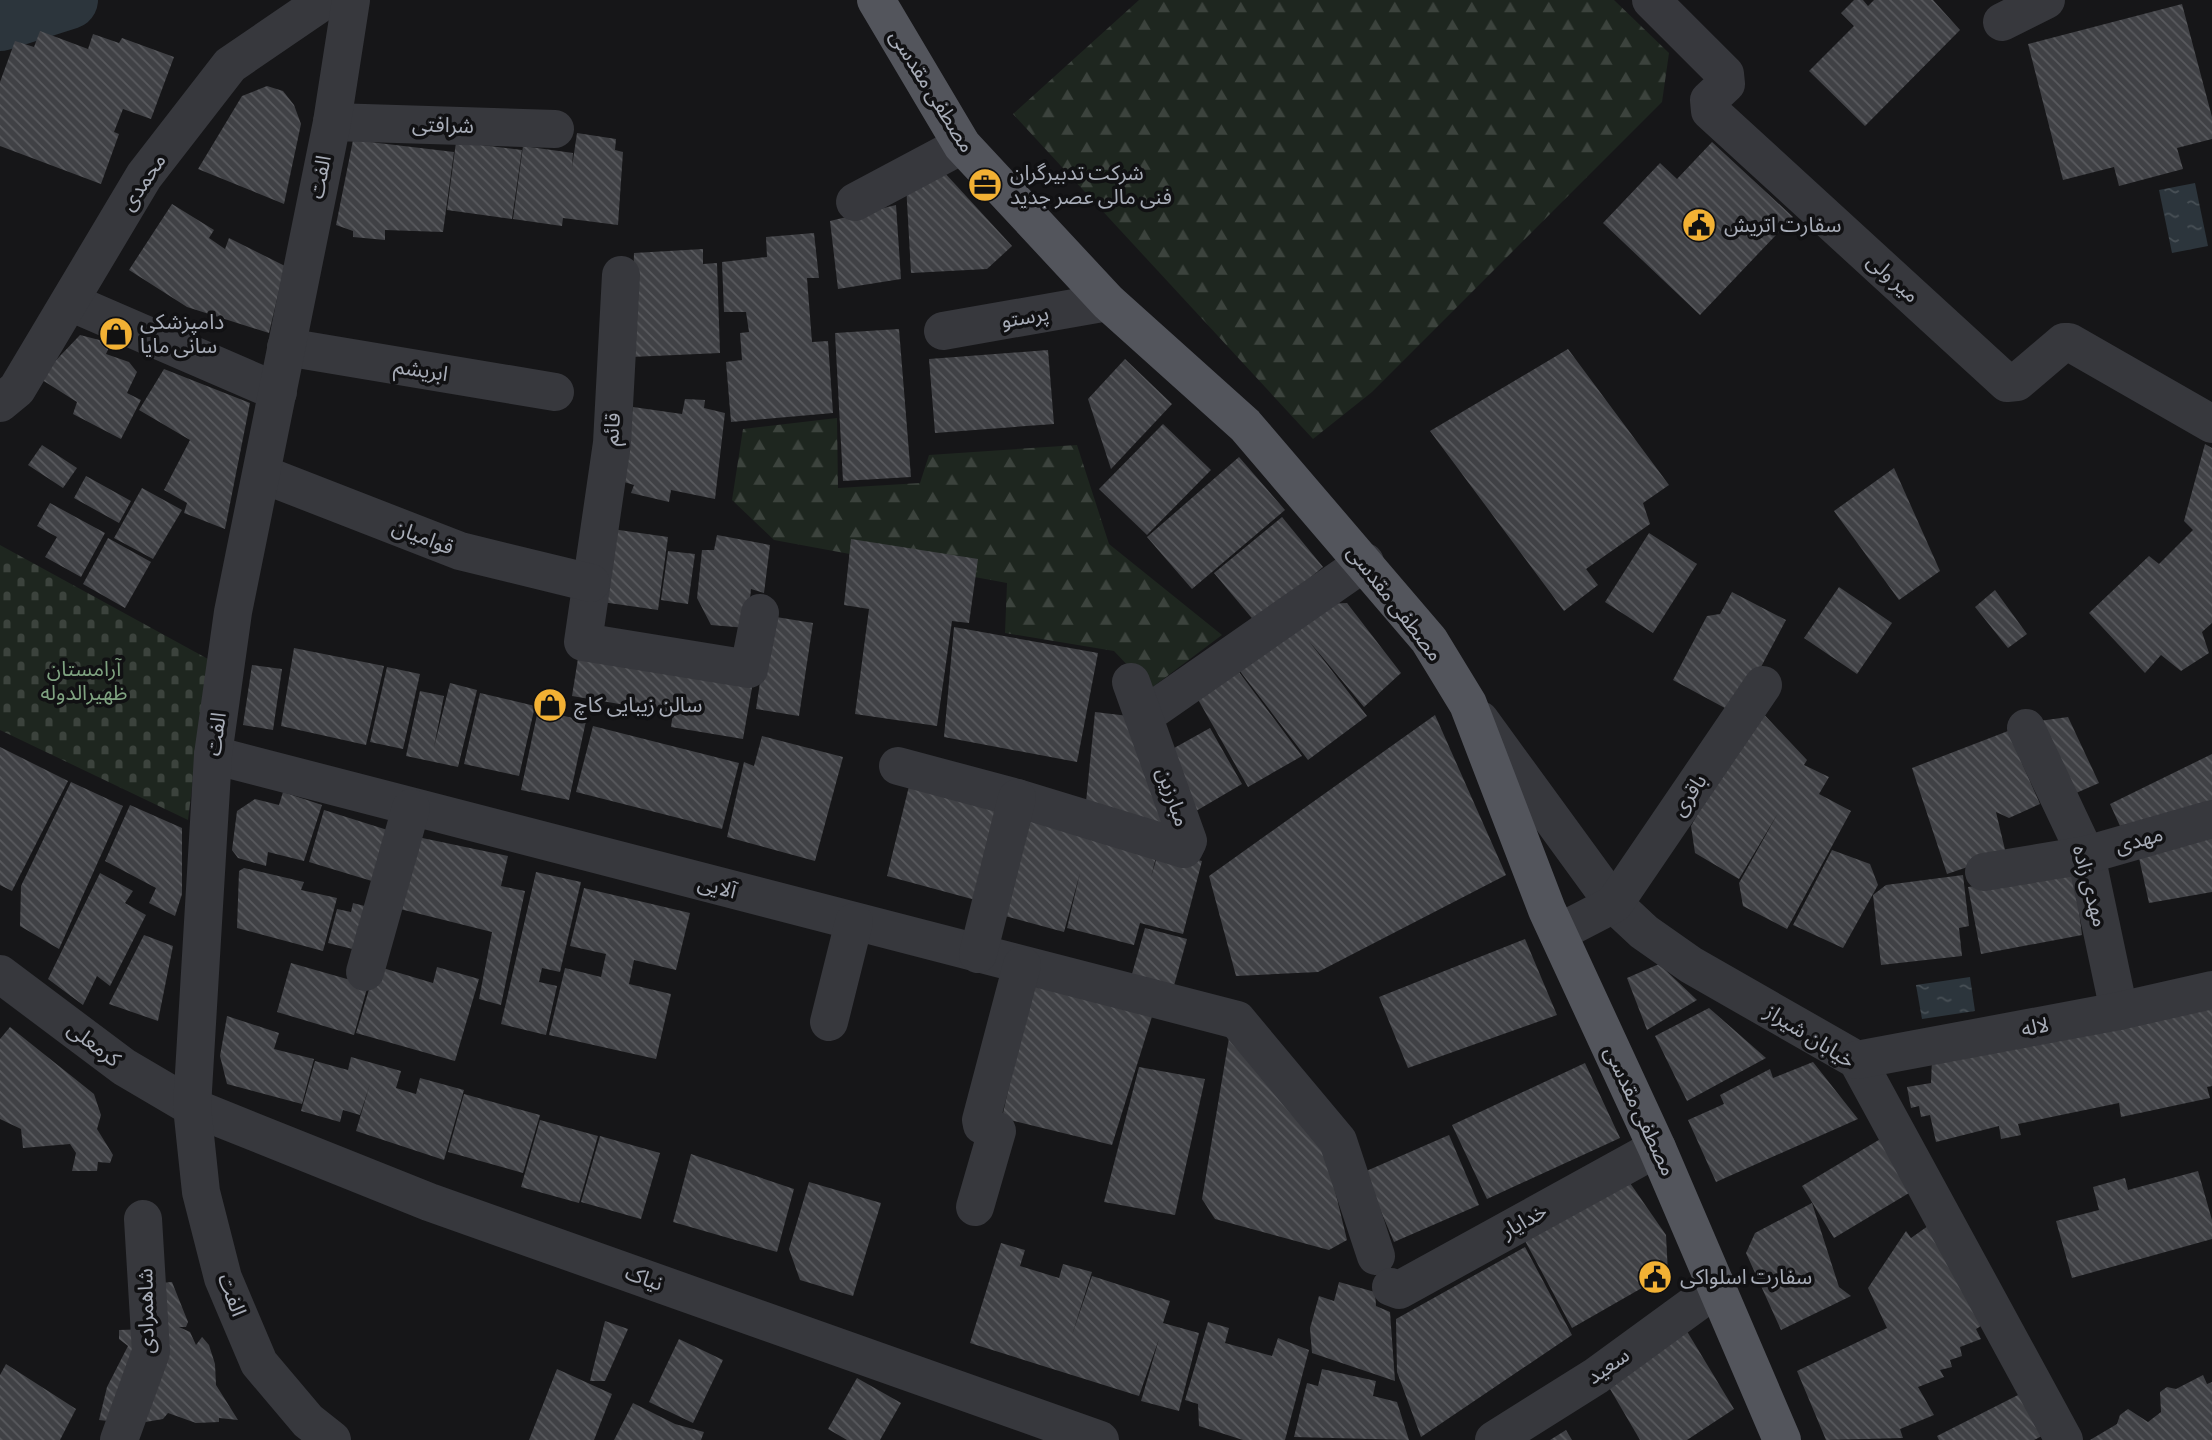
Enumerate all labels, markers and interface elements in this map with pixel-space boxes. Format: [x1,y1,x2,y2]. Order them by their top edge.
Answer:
street label: مصطفی مقدسی [885,24,981,157]
street label: شرافتی [412,110,474,138]
street label: محمدی [114,148,171,215]
street label: الفت [302,153,335,201]
place label: شرکت تدبیرگران فنی مالی عصر جدید [1010,159,1172,209]
office icon: شرکت تدبیرگران فنی مالی عصر جدید [966,166,1004,204]
public building icon: سفارت اتریش [1680,206,1718,244]
place label: سفارت اتریش [1724,211,1841,237]
street label: میر ولی [1862,247,1925,307]
street label: پرستو [999,299,1051,334]
place label: دامپزشکی سانی مایا [140,308,224,358]
shop icon: دامپزشکی سانی مایا [97,315,135,353]
street label: ابریشم [392,352,450,389]
street label: قائم [597,412,628,446]
street label: قوامیان [389,513,458,560]
street label: مصطفی مقدسی [1342,539,1449,666]
park label: آرامستان ظهیرالدوله [40,655,128,705]
shop icon: سالن زیبایی کاچ [531,686,569,724]
place label: سالن زیبایی کاچ [574,691,702,720]
street label: الفت [199,710,230,757]
street label: مبارزین [1152,764,1196,830]
street label: باقری [1665,768,1712,821]
street label: مهدی [2112,820,2166,858]
street label: مهدی زاده [2068,842,2114,929]
street label: آلایی [695,868,740,904]
street label: خیابان شیراز [1760,997,1860,1073]
street label: لاله [2019,1011,2051,1040]
street label: کرمعلی [63,1015,127,1072]
street label: مصطفی مقدسی [1599,1042,1682,1180]
street label: خدایار [1495,1197,1551,1244]
street label: نیاک [622,1258,667,1295]
public building icon: سفارت اسلواکی [1636,1258,1674,1296]
place label: سفارت اسلواکی [1680,1263,1812,1289]
street label: شاهمرادی [131,1268,159,1354]
street label: الفت [214,1270,253,1319]
street label: سعید [1581,1341,1633,1388]

